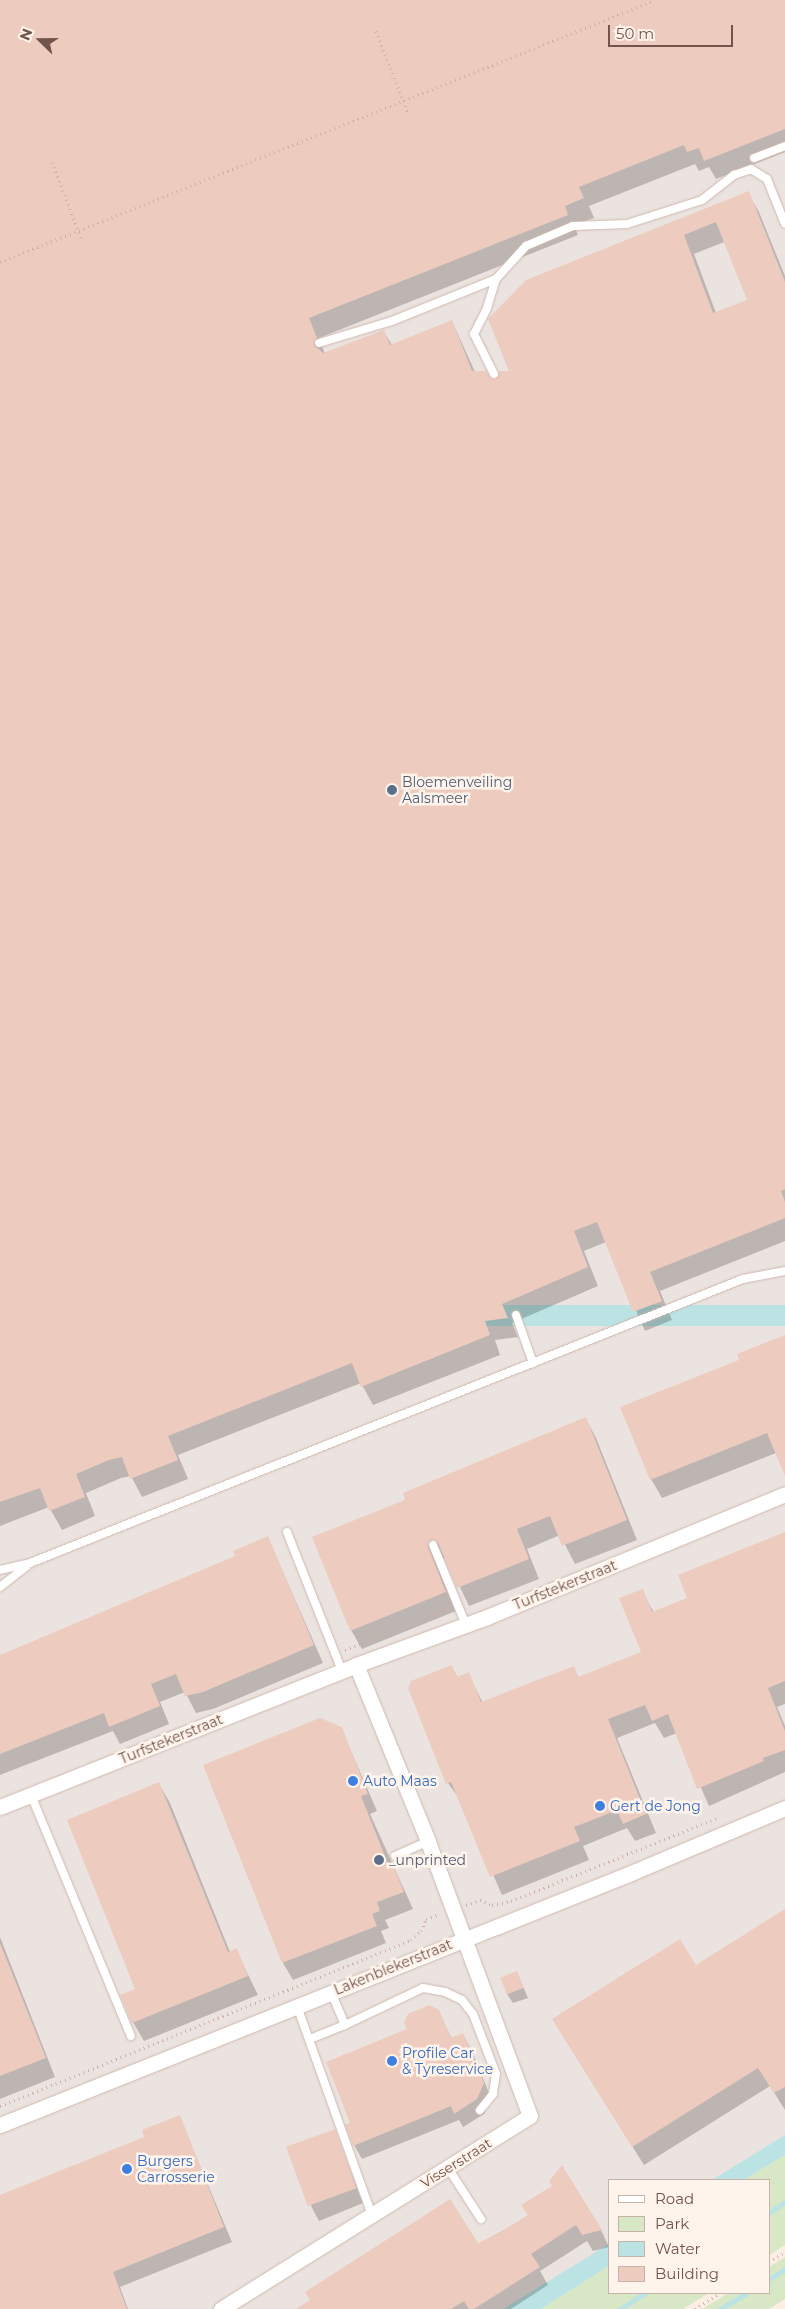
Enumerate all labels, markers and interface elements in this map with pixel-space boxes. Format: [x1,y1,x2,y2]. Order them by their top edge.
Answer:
north arrow [15,15,65,65]
scale bar [610,15,735,47]
text: 50 m [616,24,654,43]
text: N [16,26,37,43]
place label: Bloemenveiling Aalsmeer [402,774,512,806]
marker: Bloemenveiling Aalsmeer [386,784,398,796]
street label: Turfstekerstraat [511,1557,619,1613]
street label: Turfstekerstraat [117,1711,225,1767]
place label: Auto Maas [363,1773,437,1789]
marker: Auto Maas [347,1775,359,1787]
place label: Gert de Jong [610,1798,701,1814]
marker: Gert de Jong [594,1800,606,1812]
place label: _unprinted [389,1852,466,1868]
marker: _unprinted [373,1854,385,1866]
street label: Lakenblekerstraat [331,1936,455,1998]
place label: Profile Car & Tyreservice [402,2045,493,2078]
marker: Profile Car & Tyreservice [386,2055,398,2067]
street label: Visserstraat [417,2134,495,2192]
place label: Burgers Carrosserie [137,2153,215,2186]
marker: Burgers Carrosserie [121,2163,133,2175]
legend [608,2179,770,2294]
text: Road [655,2189,694,2208]
text: Park [655,2214,689,2233]
text: Water [655,2239,701,2258]
text: Building [655,2264,719,2283]

